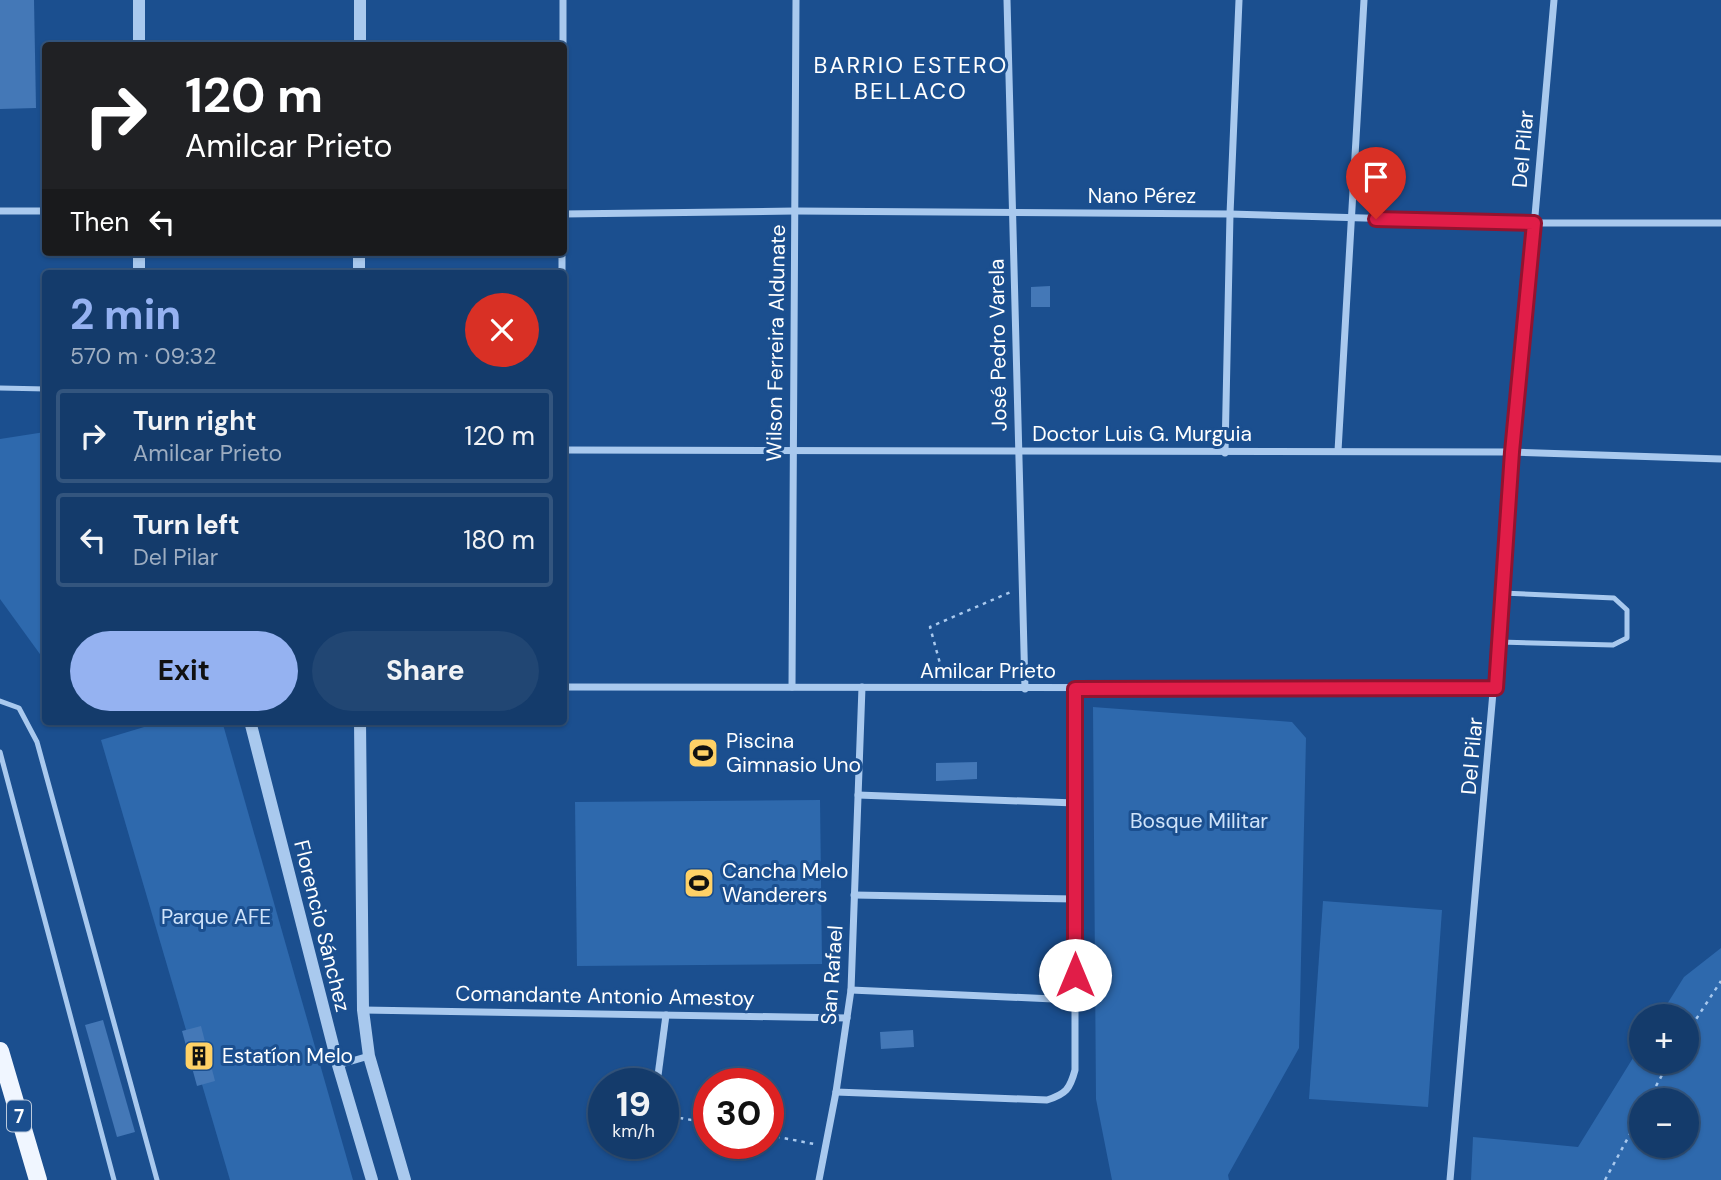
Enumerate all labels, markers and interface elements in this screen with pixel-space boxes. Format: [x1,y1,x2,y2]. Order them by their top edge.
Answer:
district label: BARRIO ESTERO BELLACO [814,50,1008,106]
text: 120 m [185,63,323,127]
icon: right [70,70,161,161]
street label: Del Pilar [1506,109,1540,189]
text: Amilcar Prieto [185,125,392,167]
pin [1346,147,1406,219]
icon: arrive [1357,158,1395,196]
street label: Nano Pérez [1088,182,1196,210]
icon: left [143,203,181,241]
text: Then [70,205,129,239]
street label: Wilson Ferreira Aldunate [760,224,792,462]
street label: José Pedro Varela [982,258,1014,432]
text: 2 min [70,287,181,342]
button: close [465,293,539,367]
text: 570 m · 09:32 [70,341,216,371]
text: Turn right [133,404,257,438]
icon: right [74,417,112,455]
text: 120 m [464,419,535,453]
street label: Doctor Luis G. Murguia [1032,420,1252,448]
text: Amilcar Prieto [133,438,282,468]
text: Turn left [133,508,240,542]
icon: left [74,521,112,559]
text: 180 m [463,523,535,557]
text: Del Pilar [133,542,218,572]
button: Exit [70,631,298,711]
button: Share [312,631,539,711]
street label: Amilcar Prieto [920,657,1056,685]
street label: Del Pilar [1455,716,1489,796]
place label: Piscina Gimnasio Uno [726,727,861,779]
sports icon: Piscina Gimnasio Uno [686,736,720,770]
park label: Bosque Militar [1130,807,1268,835]
street label: Florencio Sánchez [287,837,357,1015]
place label: Cancha Melo Wanderers [722,857,848,909]
sports icon: Cancha Melo Wanderers [682,866,716,900]
park label: Parque AFE [161,903,271,931]
street label: San Rafael [815,924,849,1026]
position arrow [1038,938,1112,1012]
street label: Comandante Antonio Amestoy [455,979,755,1013]
map controls [1629,1004,1699,1158]
button: + [1629,1004,1699,1074]
building icon: Estatíon Melo [182,1039,216,1073]
place label: Estatíon Melo [222,1042,353,1070]
speed limit sign: 30 [693,1068,784,1159]
text: 19 [616,1081,651,1127]
button: − [1629,1088,1699,1158]
road number: 7 [7,1100,31,1132]
text: km/h [612,1119,655,1143]

